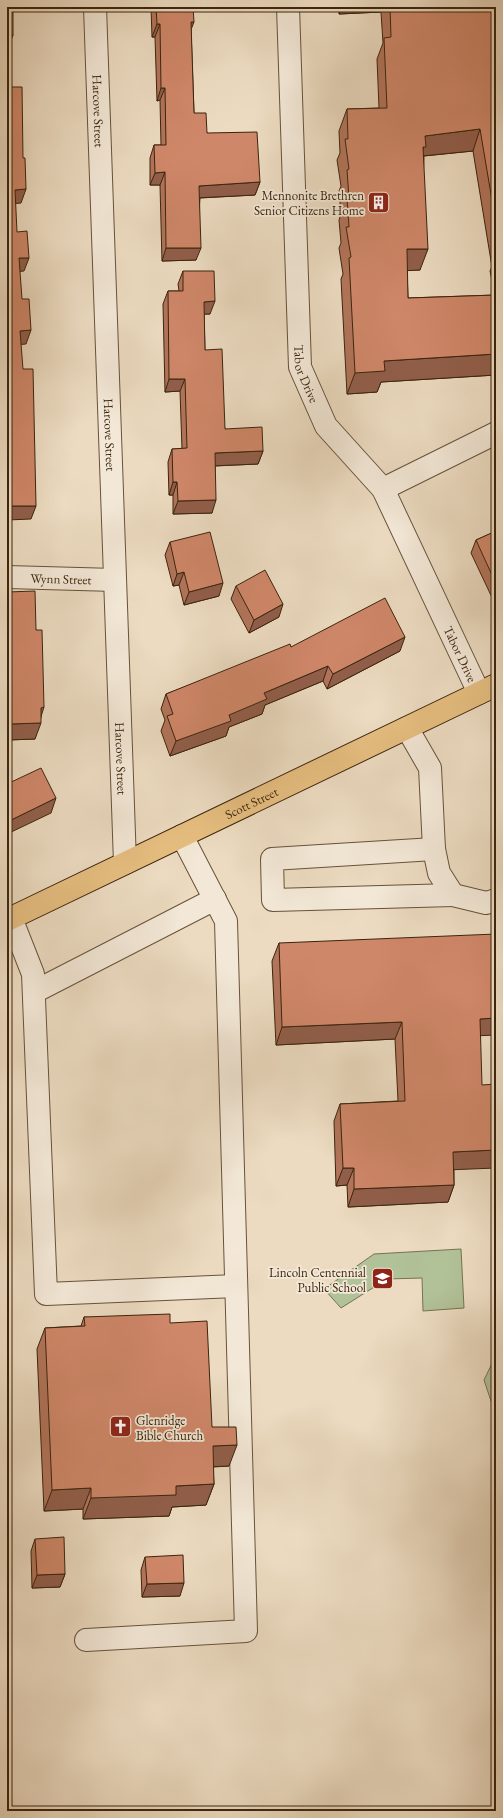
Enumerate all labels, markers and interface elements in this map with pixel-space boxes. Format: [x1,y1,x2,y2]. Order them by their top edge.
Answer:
street label: Harcove Street [89,74,108,148]
place label: Mennonite Brethren Senior Citizens Home [254,187,364,219]
building icon: Mennonite Brethren Senior Citizens Home [366,189,392,215]
street label: Tabor Drive [291,344,323,405]
street label: Harcove Street [100,398,120,472]
street label: Wynn Street [30,569,92,588]
street label: Tabor Drive [440,623,481,685]
street label: Harcove Street [112,722,131,795]
street label: Scott Street [222,783,281,823]
place label: Lincoln Centennial Public School [269,1264,366,1296]
school or university icon: Lincoln Centennial Public School [369,1266,395,1292]
place label: Glenridge Bible Church [136,1412,204,1444]
church icon: Glenridge Bible Church [108,1414,134,1440]

